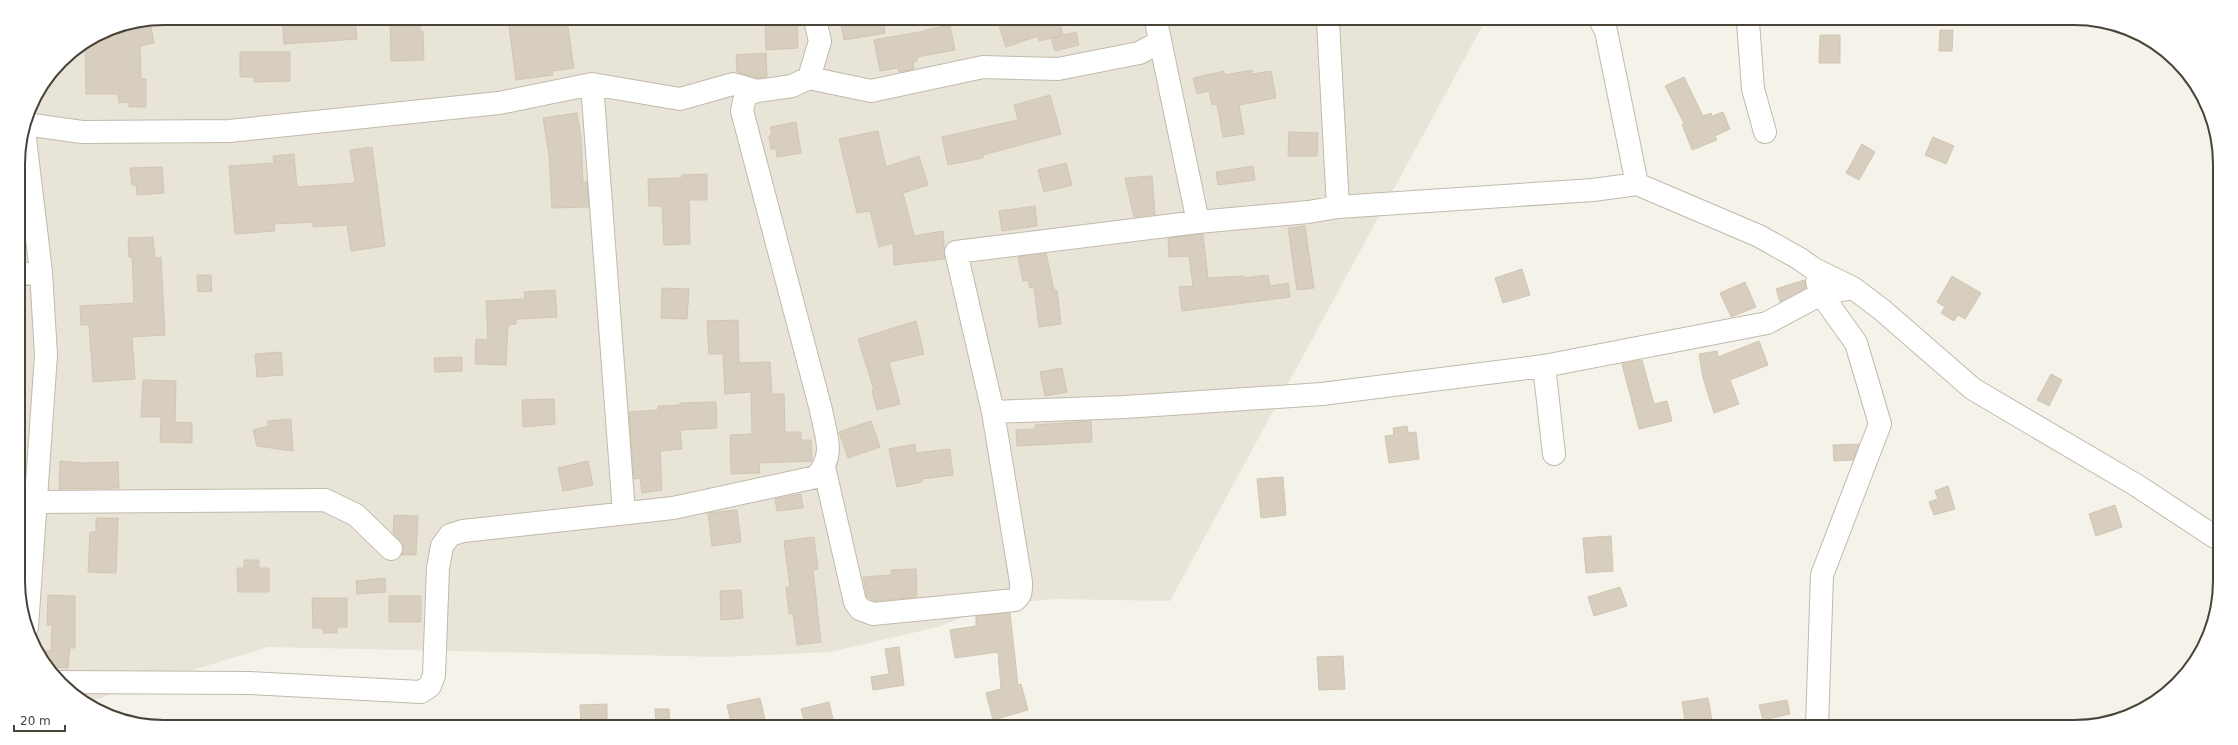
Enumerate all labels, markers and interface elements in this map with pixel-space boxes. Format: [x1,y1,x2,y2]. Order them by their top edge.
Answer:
scale bar [14,707,65,733]
text: 20 m [20,714,51,728]

